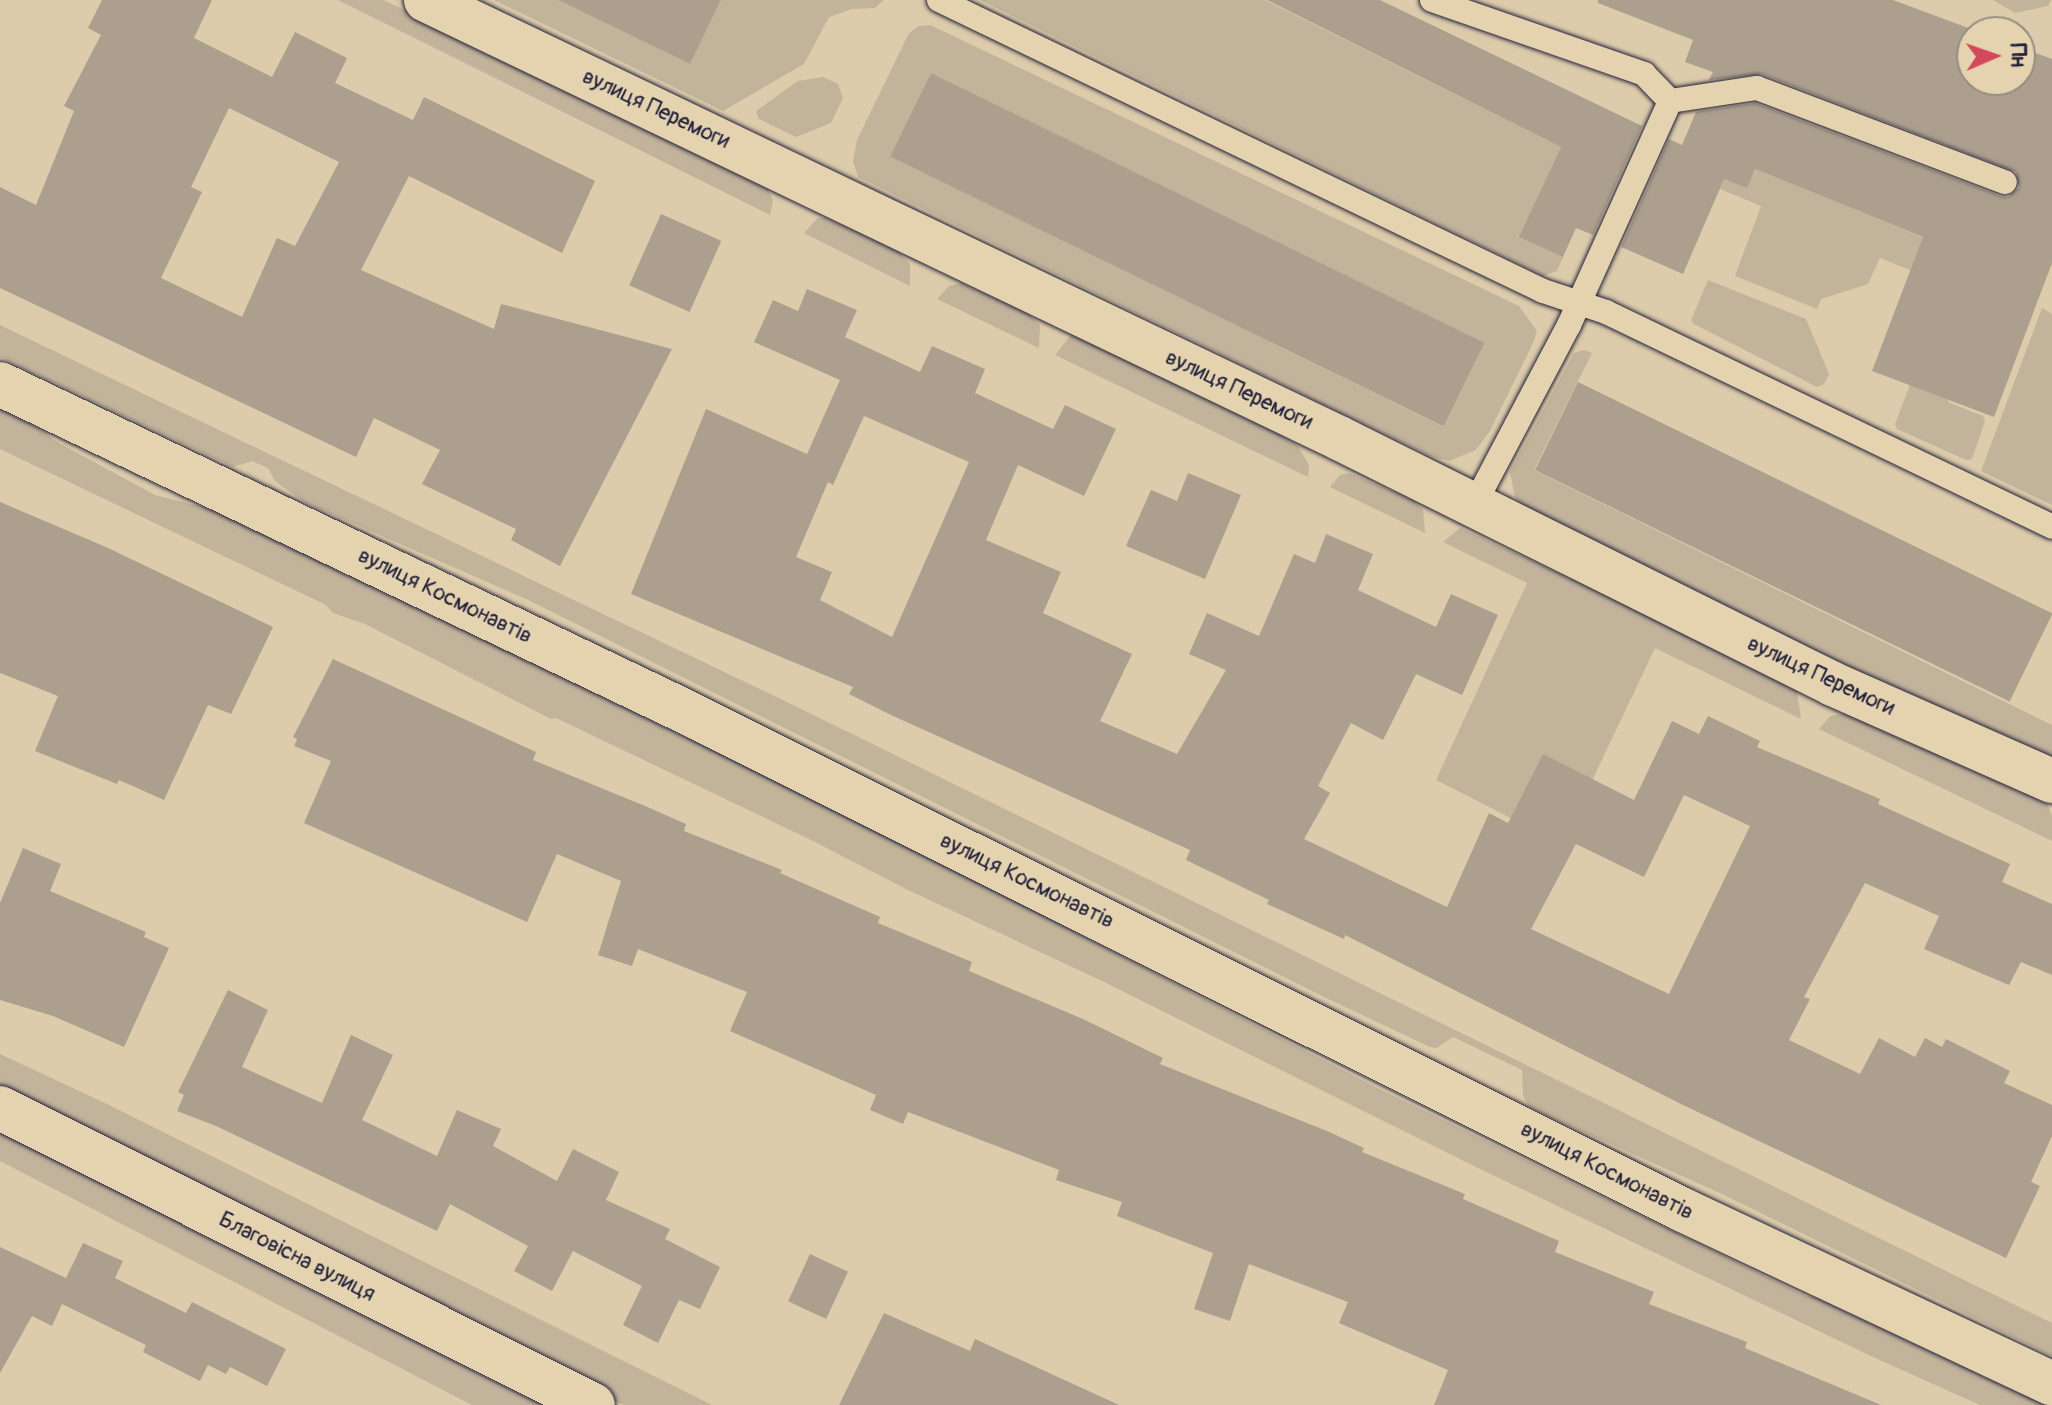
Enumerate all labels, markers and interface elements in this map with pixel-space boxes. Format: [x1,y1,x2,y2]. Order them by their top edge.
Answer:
north arrow [1956,16,2036,96]
text: Пн [2004,43,2032,68]
street label: вулиця Перемоги [578,63,734,155]
street label: вулиця Перемоги [1161,344,1317,436]
street label: вулиця Космонавтів [354,542,536,650]
street label: вулиця Перемоги [1743,630,1899,722]
street label: вулиця Космонавтів [936,827,1118,935]
street label: вулиця Космонавтів [1516,1116,1698,1226]
street label: Благовісна вулиця [214,1206,380,1308]

